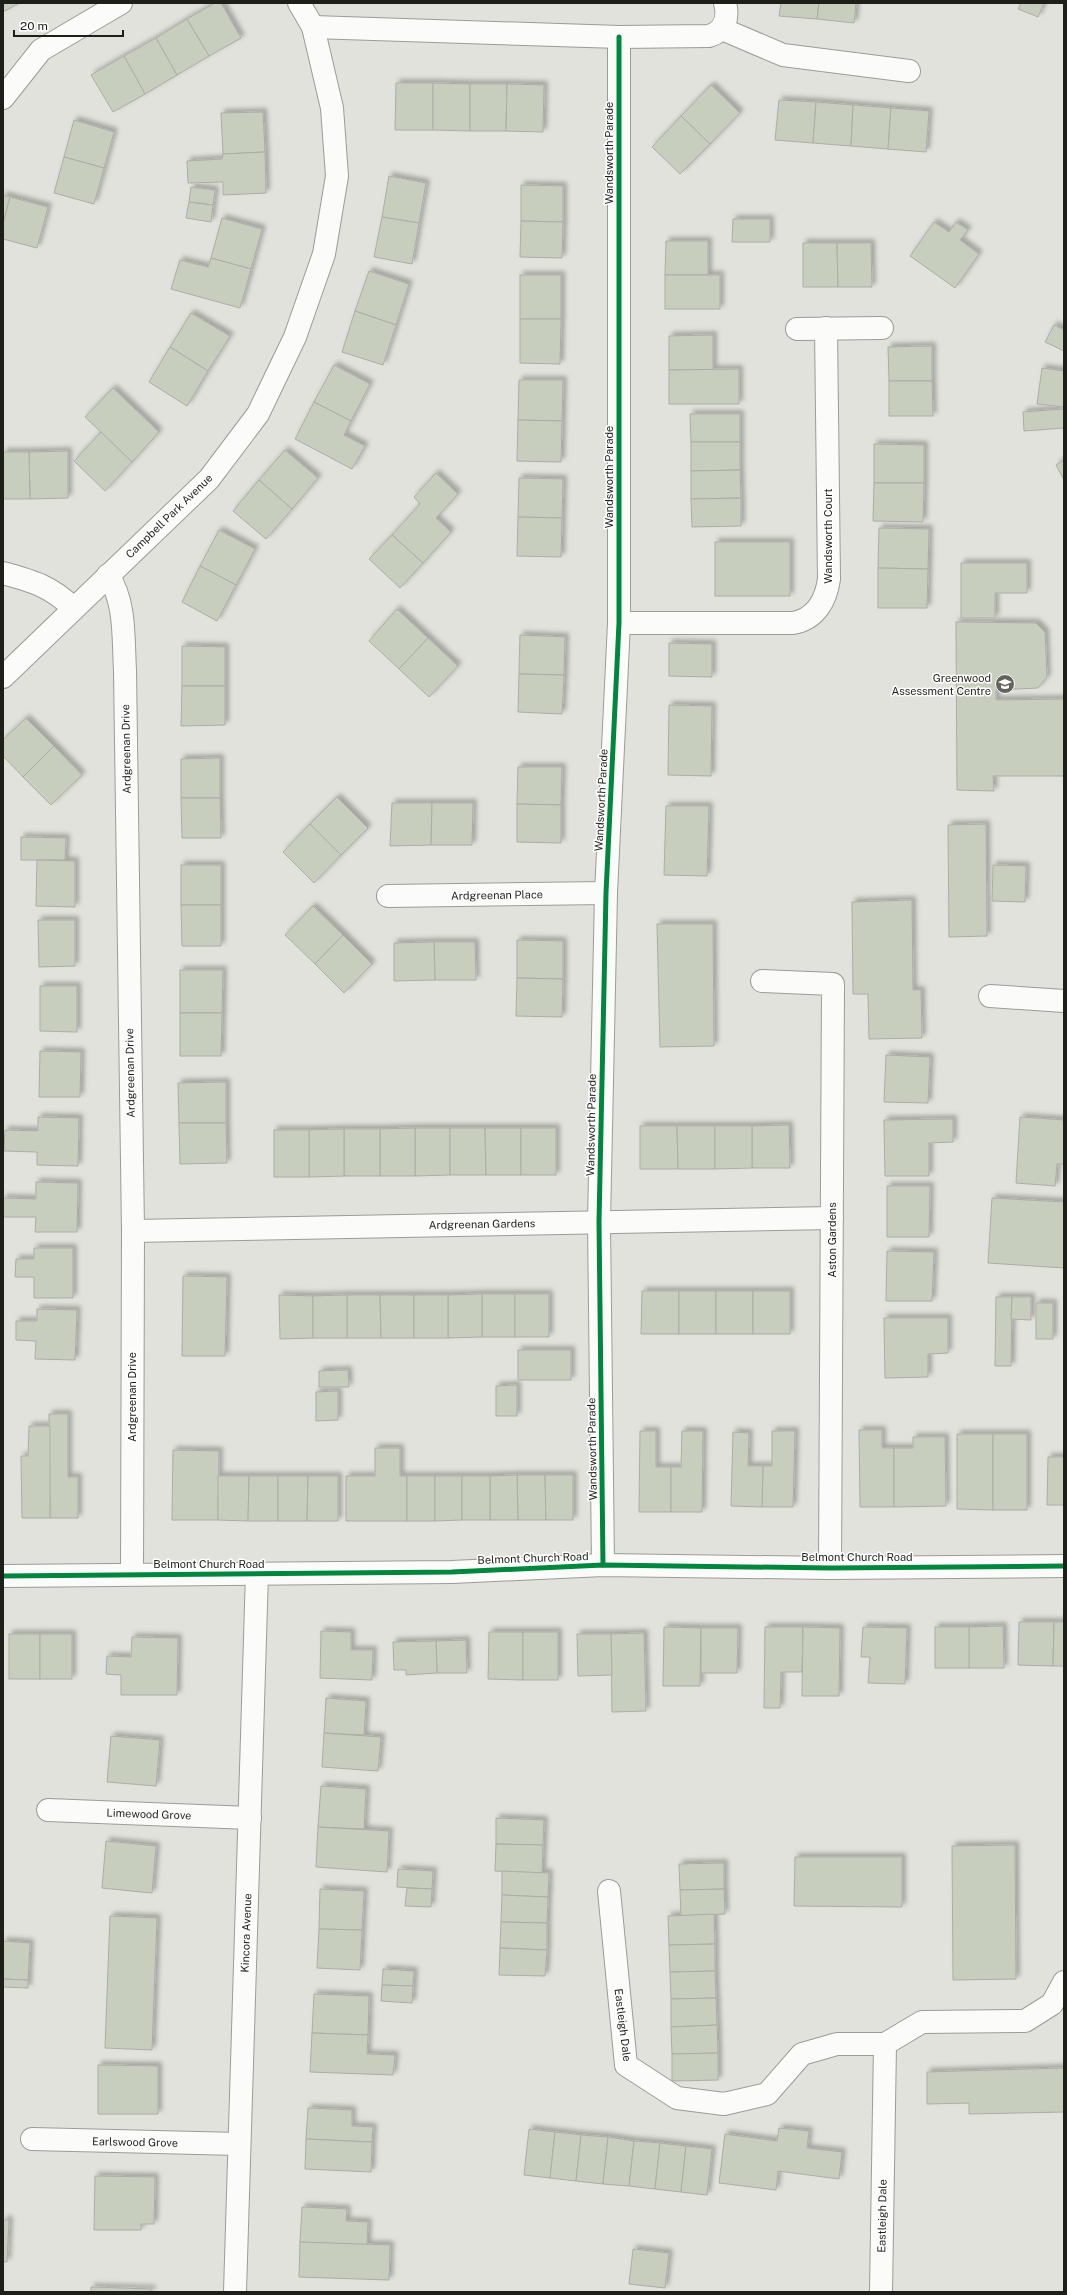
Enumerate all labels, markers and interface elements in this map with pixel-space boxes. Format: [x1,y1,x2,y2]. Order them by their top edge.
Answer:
scale bar [14,12,123,38]
text: 20 m [20,19,48,33]
street label: Wandsworth Parade [603,102,615,204]
street label: Wandsworth Parade [603,426,615,528]
street label: Campbell Park Avenue [123,472,215,560]
street label: Wandsworth Court [822,488,834,584]
place label: Greenwood Assessment Centre [892,672,991,697]
school or university icon: Greenwood Assessment Centre [994,673,1016,695]
street label: Ardgreenan Drive [119,704,133,794]
street label: Wandsworth Parade [592,748,610,852]
street label: Ardgreenan Place [451,888,543,902]
street label: Ardgreenan Drive [123,1028,137,1118]
street label: Wandsworth Parade [584,1074,598,1176]
street label: Aston Gardens [826,1202,838,1278]
street label: Ardgreenan Gardens [429,1217,536,1231]
street label: Ardgreenan Drive [126,1352,138,1442]
street label: Wandsworth Parade [585,1398,599,1500]
street label: Belmont Church Road [477,1550,589,1566]
street label: Belmont Church Road [801,1551,913,1563]
street label: Belmont Church Road [153,1558,265,1570]
street label: Limewood Grove [106,1807,192,1821]
street label: Kincora Avenue [239,1893,253,1973]
street label: Eastleigh Dale [613,1988,633,2062]
street label: Earlswood Grove [92,2135,178,2149]
street label: Eastleigh Dale [875,2179,889,2253]

